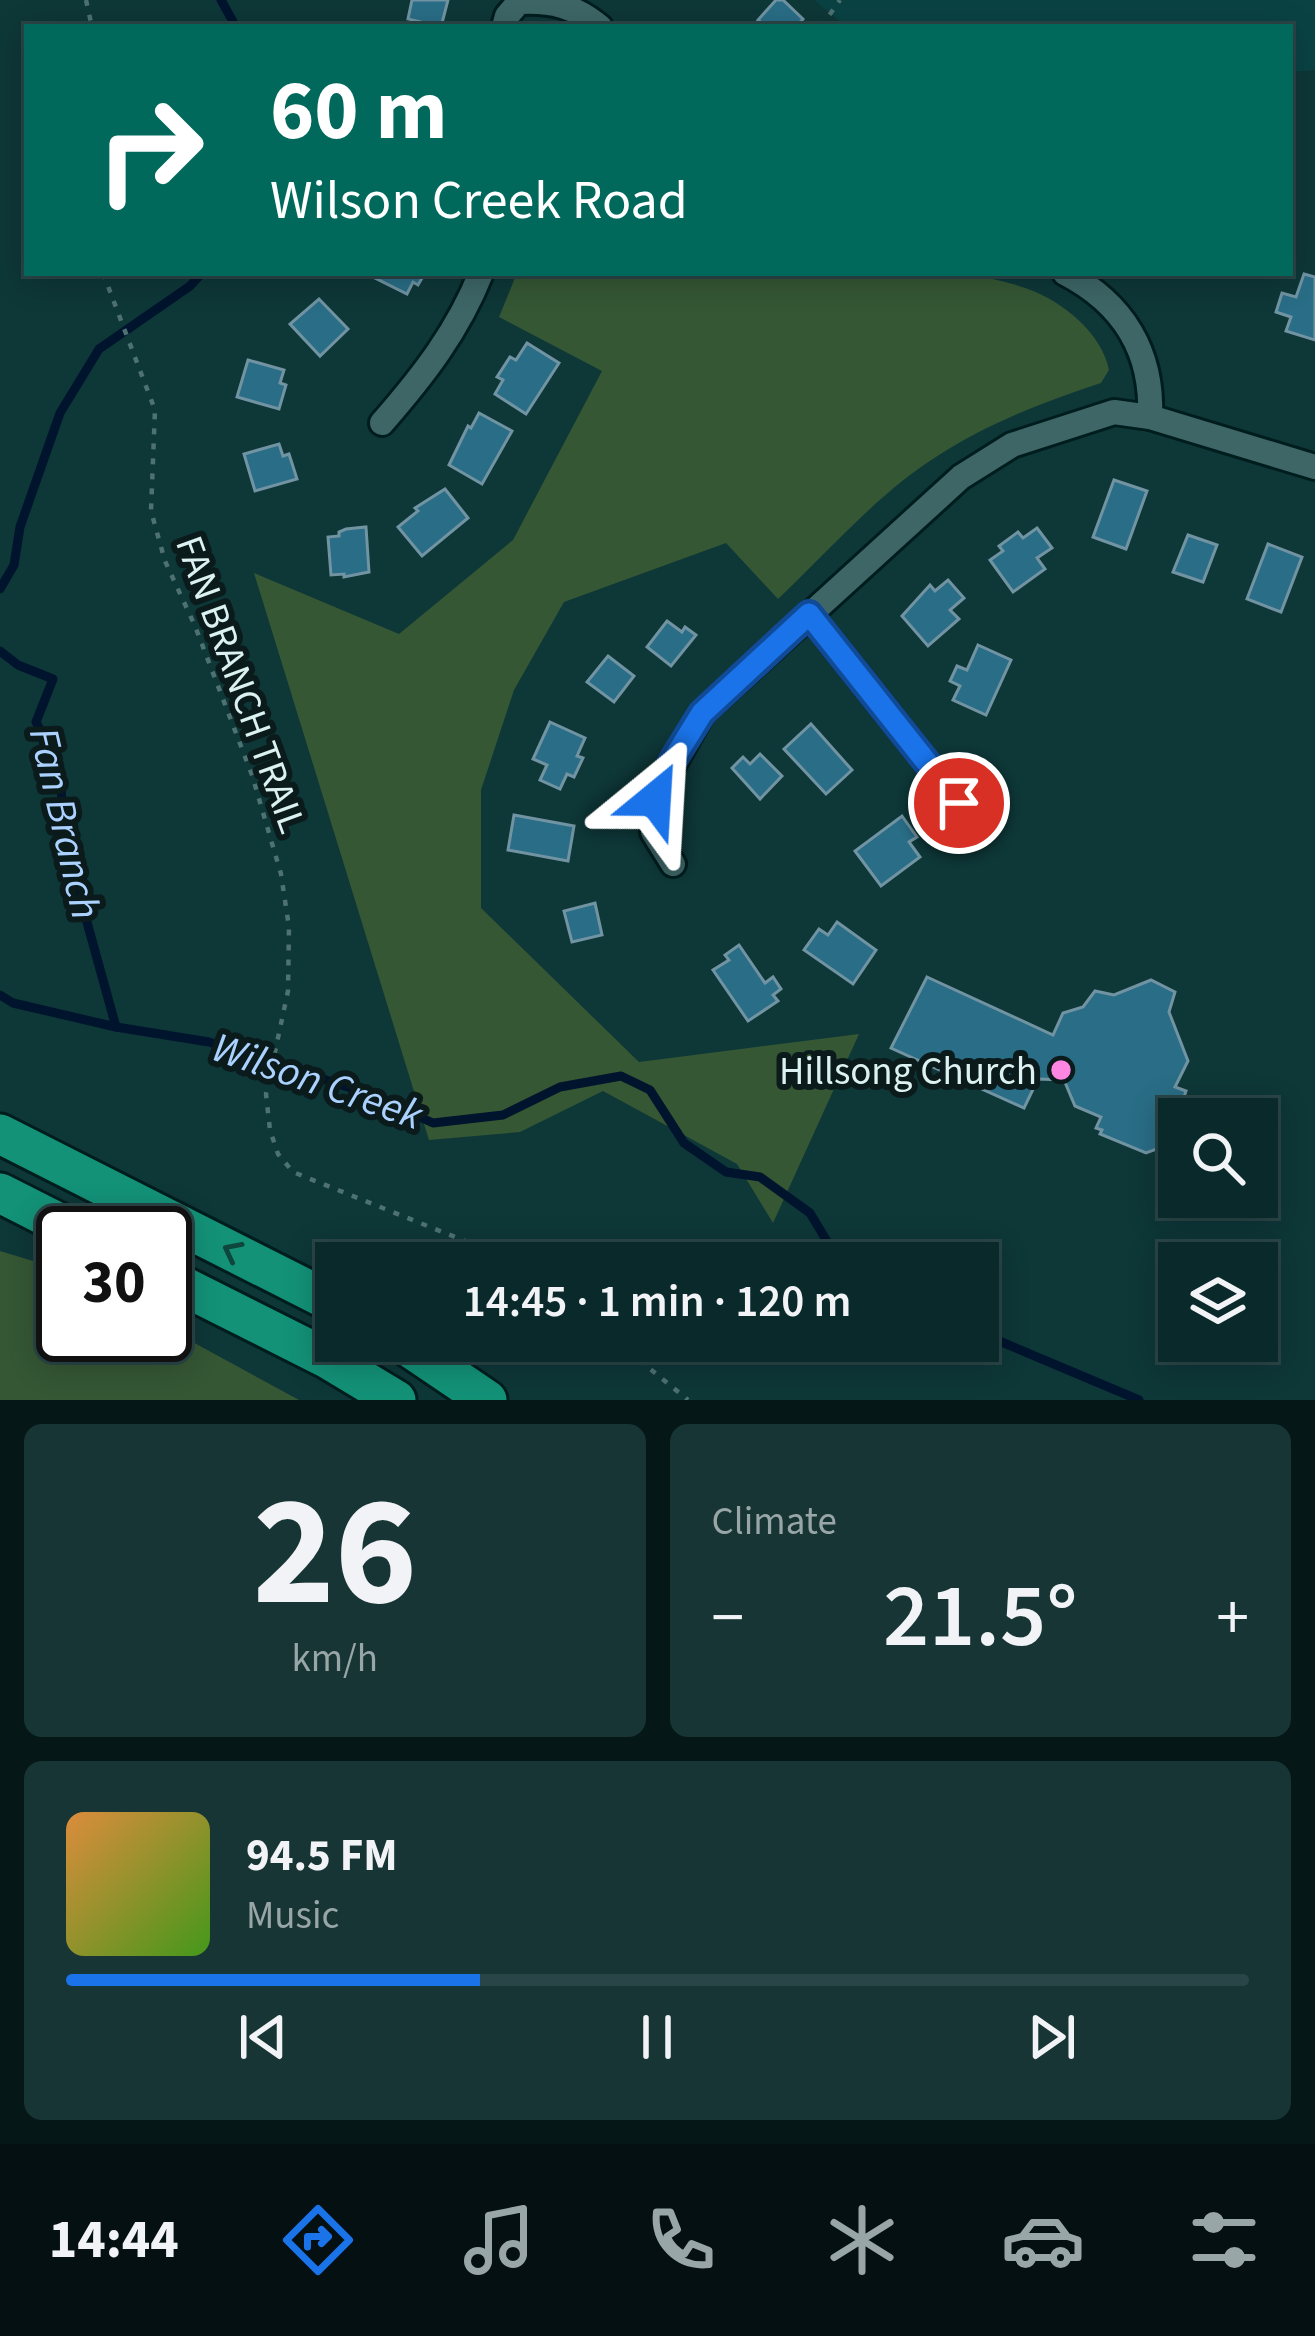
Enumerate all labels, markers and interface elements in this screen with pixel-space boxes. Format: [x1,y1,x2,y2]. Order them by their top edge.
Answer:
text: 60 m [270,52,448,172]
icon: right [72,72,228,228]
text: Wilson Creek Road [270,163,688,240]
street label: FAN BRANCH TRAIL [160,528,320,841]
water label: Fan Branch [13,722,115,925]
position arrow [592,736,718,862]
pin [908,752,1010,854]
icon: arrive [926,770,992,836]
water label: Wilson Creek [204,1018,431,1146]
place label: Hillsong Church [779,1044,1037,1100]
marker: Hillsong Church [1048,1057,1074,1083]
map controls [1158,1098,1278,1362]
button: search [1158,1098,1278,1218]
speed limit sign: 30 [36,1206,192,1362]
one-way arrow [222,1242,244,1265]
button: layers [1158,1242,1278,1362]
text: 14:45 · 1 min · 120 m [463,1270,851,1334]
text: 26 [252,1442,417,1664]
text: Climate [712,1494,837,1550]
text: 21.5° [883,1553,1078,1681]
text: − [712,1571,744,1665]
text: + [1216,1571,1249,1665]
text: km/h [291,1631,378,1687]
text: 94.5 FM [246,1824,398,1888]
text: Music [246,1888,339,1944]
icon: previous [230,2004,296,2070]
icon: pause [624,2004,690,2070]
icon: next [1019,2004,1085,2070]
icon: directions [276,2198,360,2282]
icon: music [457,2198,541,2282]
icon: phone [639,2198,723,2282]
icon: climate [820,2198,904,2282]
icon: car [1001,2198,1085,2282]
icon: filters [1182,2198,1266,2282]
text: 14:44 [49,2202,179,2279]

